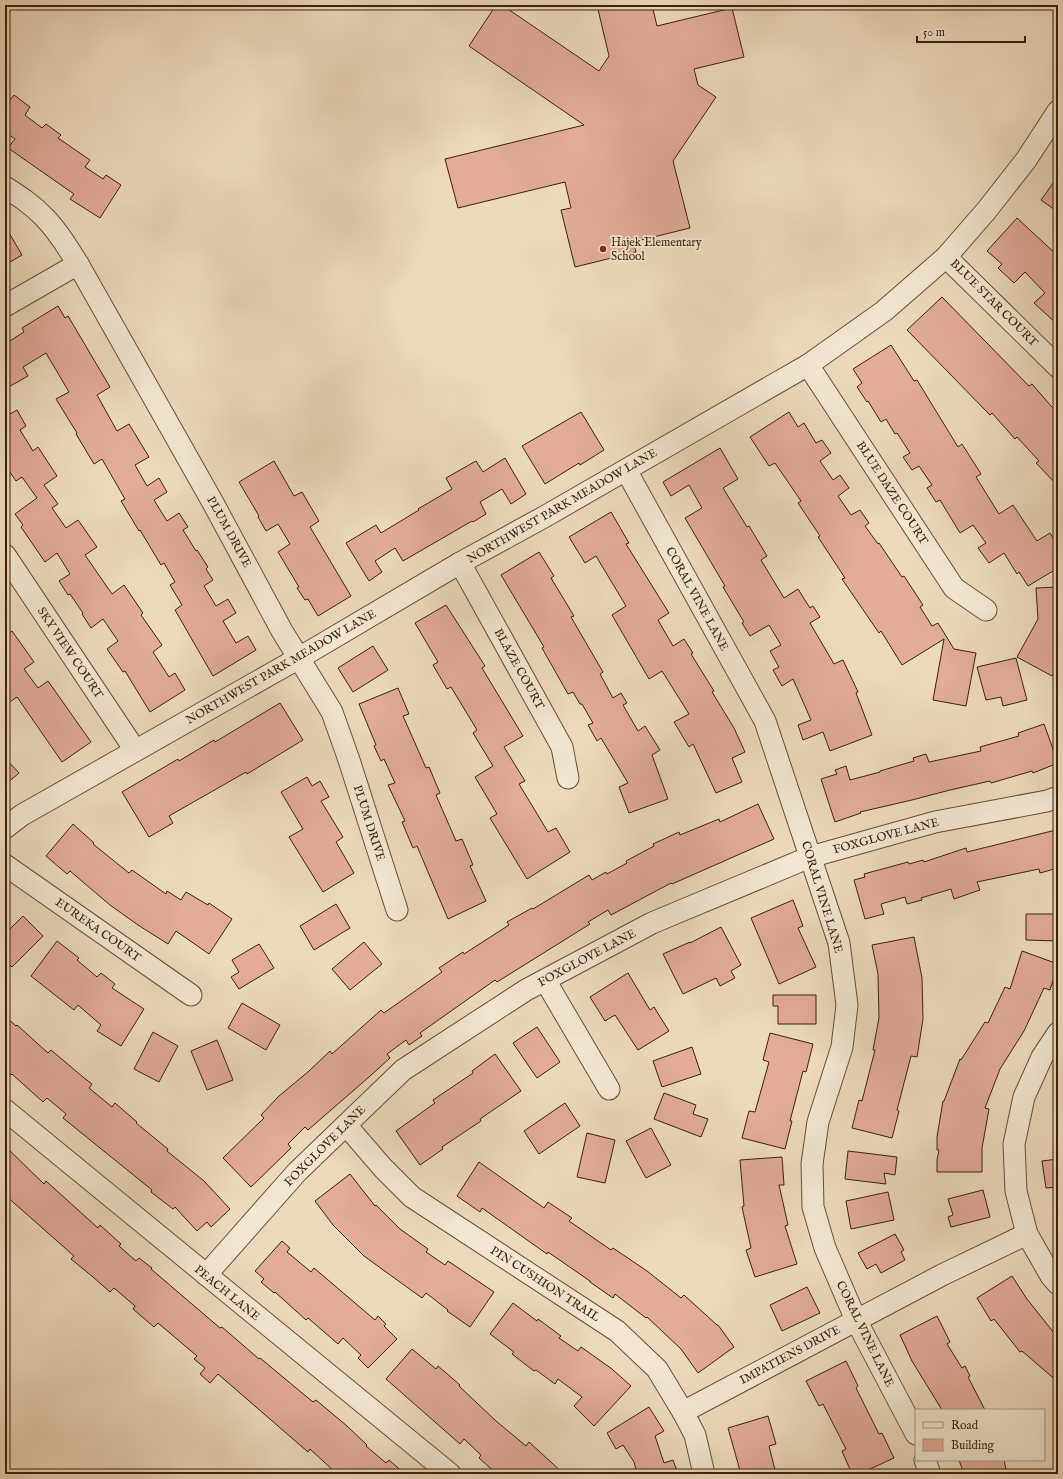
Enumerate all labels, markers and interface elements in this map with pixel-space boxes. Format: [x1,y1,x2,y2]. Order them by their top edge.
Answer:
scale bar [917,18,1025,44]
text: 50 m [923,25,945,40]
place label: Hajek Elementary School [611,235,702,264]
marker: Hajek Elementary School [598,244,608,254]
street label: BLUE STAR COURT [947,256,1041,350]
street label: BLUE DAZE COURT [853,438,931,548]
street label: NORTHWEST PARK MEADOW LANE [464,445,660,567]
street label: PLUM DRIVE [203,494,255,570]
street label: CORAL VINE LANE [662,544,732,654]
street label: SKY VIEW COURT [34,604,106,702]
street label: NORTHWEST PARK MEADOW LANE [183,606,379,728]
street label: BLAZE COURT [491,626,548,712]
street label: PLUM DRIVE [350,783,388,863]
street label: FOXGLOVE LANE [832,815,940,857]
street label: CORAL VINE LANE [798,839,846,955]
street label: EUREKA COURT [52,895,144,965]
street label: FOXGLOVE LANE [535,926,639,990]
street label: FOXGLOVE LANE [281,1102,369,1190]
street label: PIN CUSHION TRAIL [487,1243,603,1325]
street label: PEACH LANE [191,1262,263,1324]
street label: CORAL VINE LANE [833,1278,897,1390]
street label: IMPATIENS DRIVE [737,1322,843,1388]
legend [915,1409,1045,1461]
text: Road [951,1418,979,1433]
text: Building [951,1438,995,1453]

